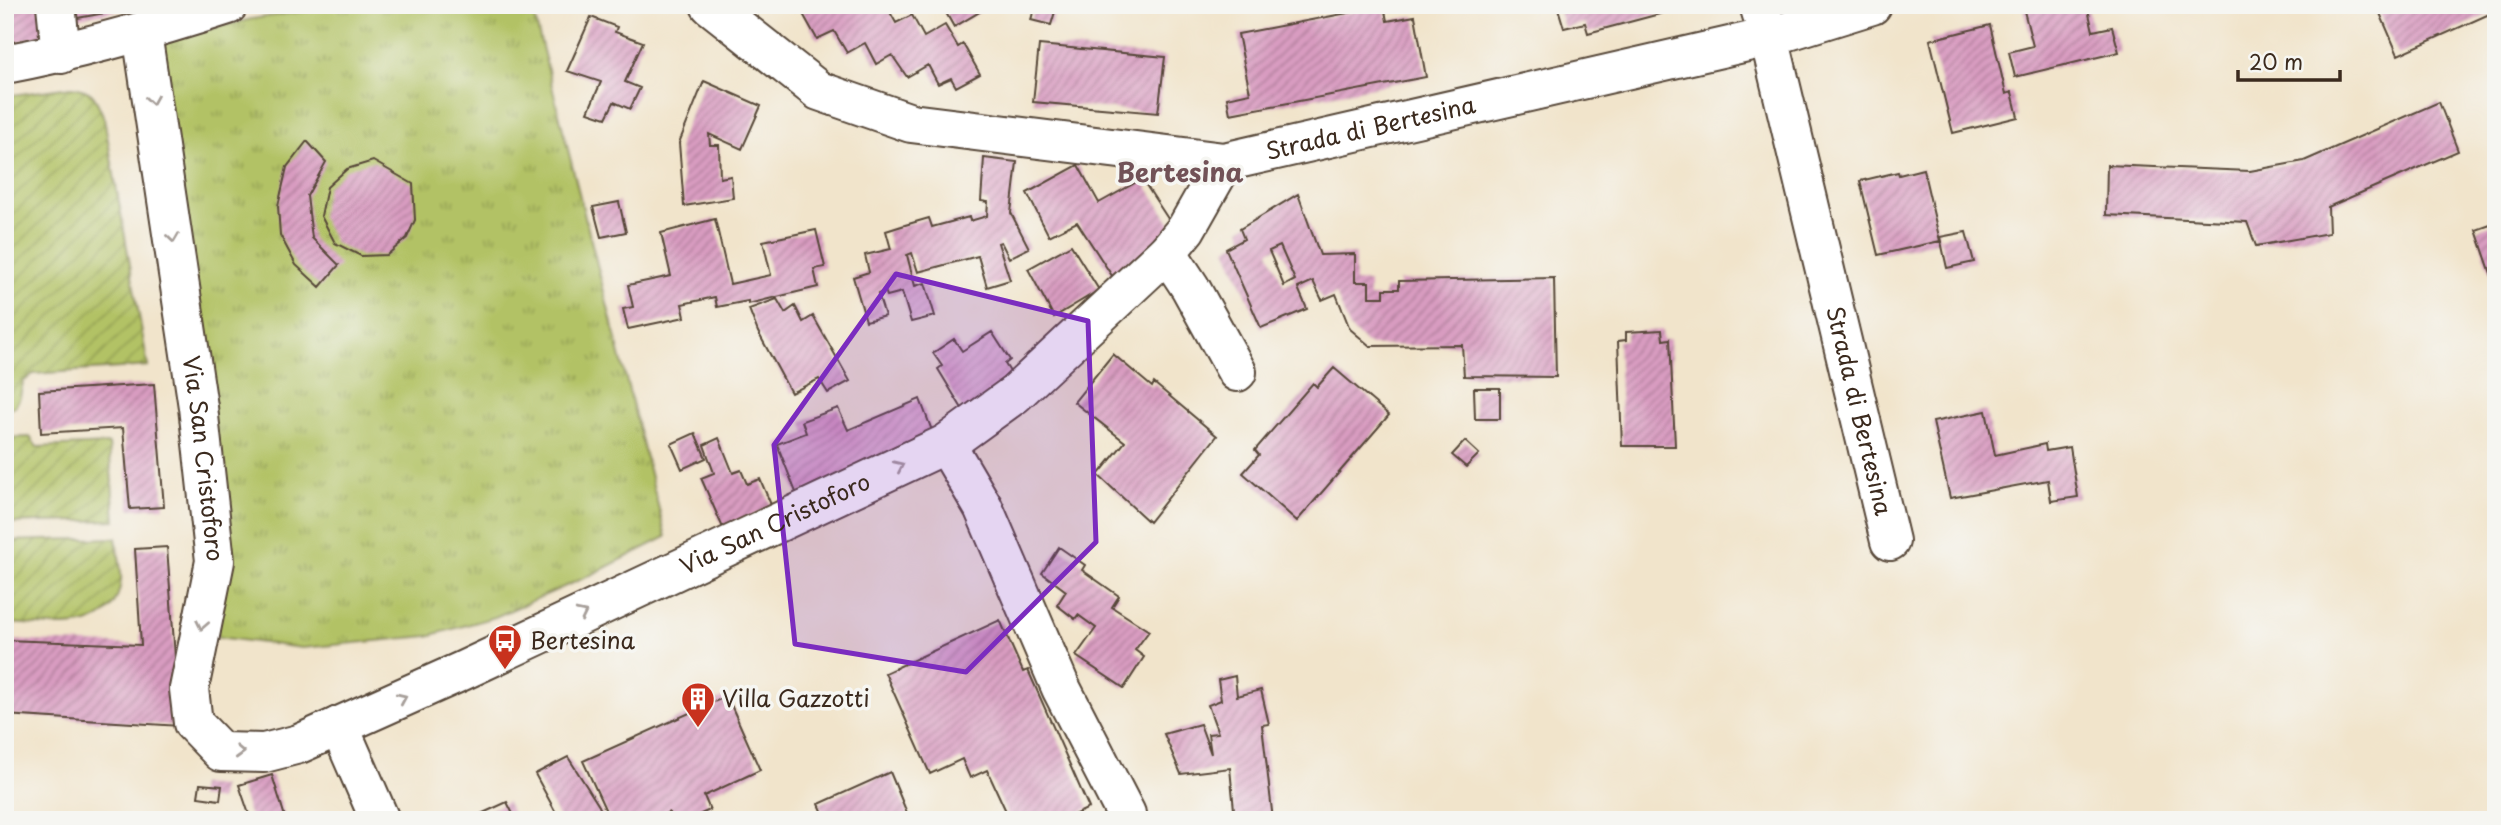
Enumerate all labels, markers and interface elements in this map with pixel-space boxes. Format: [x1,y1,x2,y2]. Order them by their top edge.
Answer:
scale bar [2238,38,2340,82]
text: 20 m [2249,45,2303,77]
street label: Strada di Bertesina [1262,86,1479,168]
one-way arrow [144,94,159,106]
district label: Bertesina [1116,152,1244,191]
one-way arrow [165,232,180,244]
street label: Strada di Bertesina [1818,302,1902,519]
street label: Via San Cristoforo [175,353,234,563]
one-way arrow [892,461,904,475]
street label: Via San Cristoforo [673,463,876,583]
one-way arrow [575,608,587,622]
one-way arrow [196,619,211,631]
bus stop icon: Bertesina [486,622,524,671]
place label: Bertesina [530,622,636,657]
building icon: Villa Gazzotti [679,680,717,729]
place label: Villa Gazzotti [722,680,870,715]
one-way arrow [394,692,407,706]
one-way arrow [234,745,245,760]

